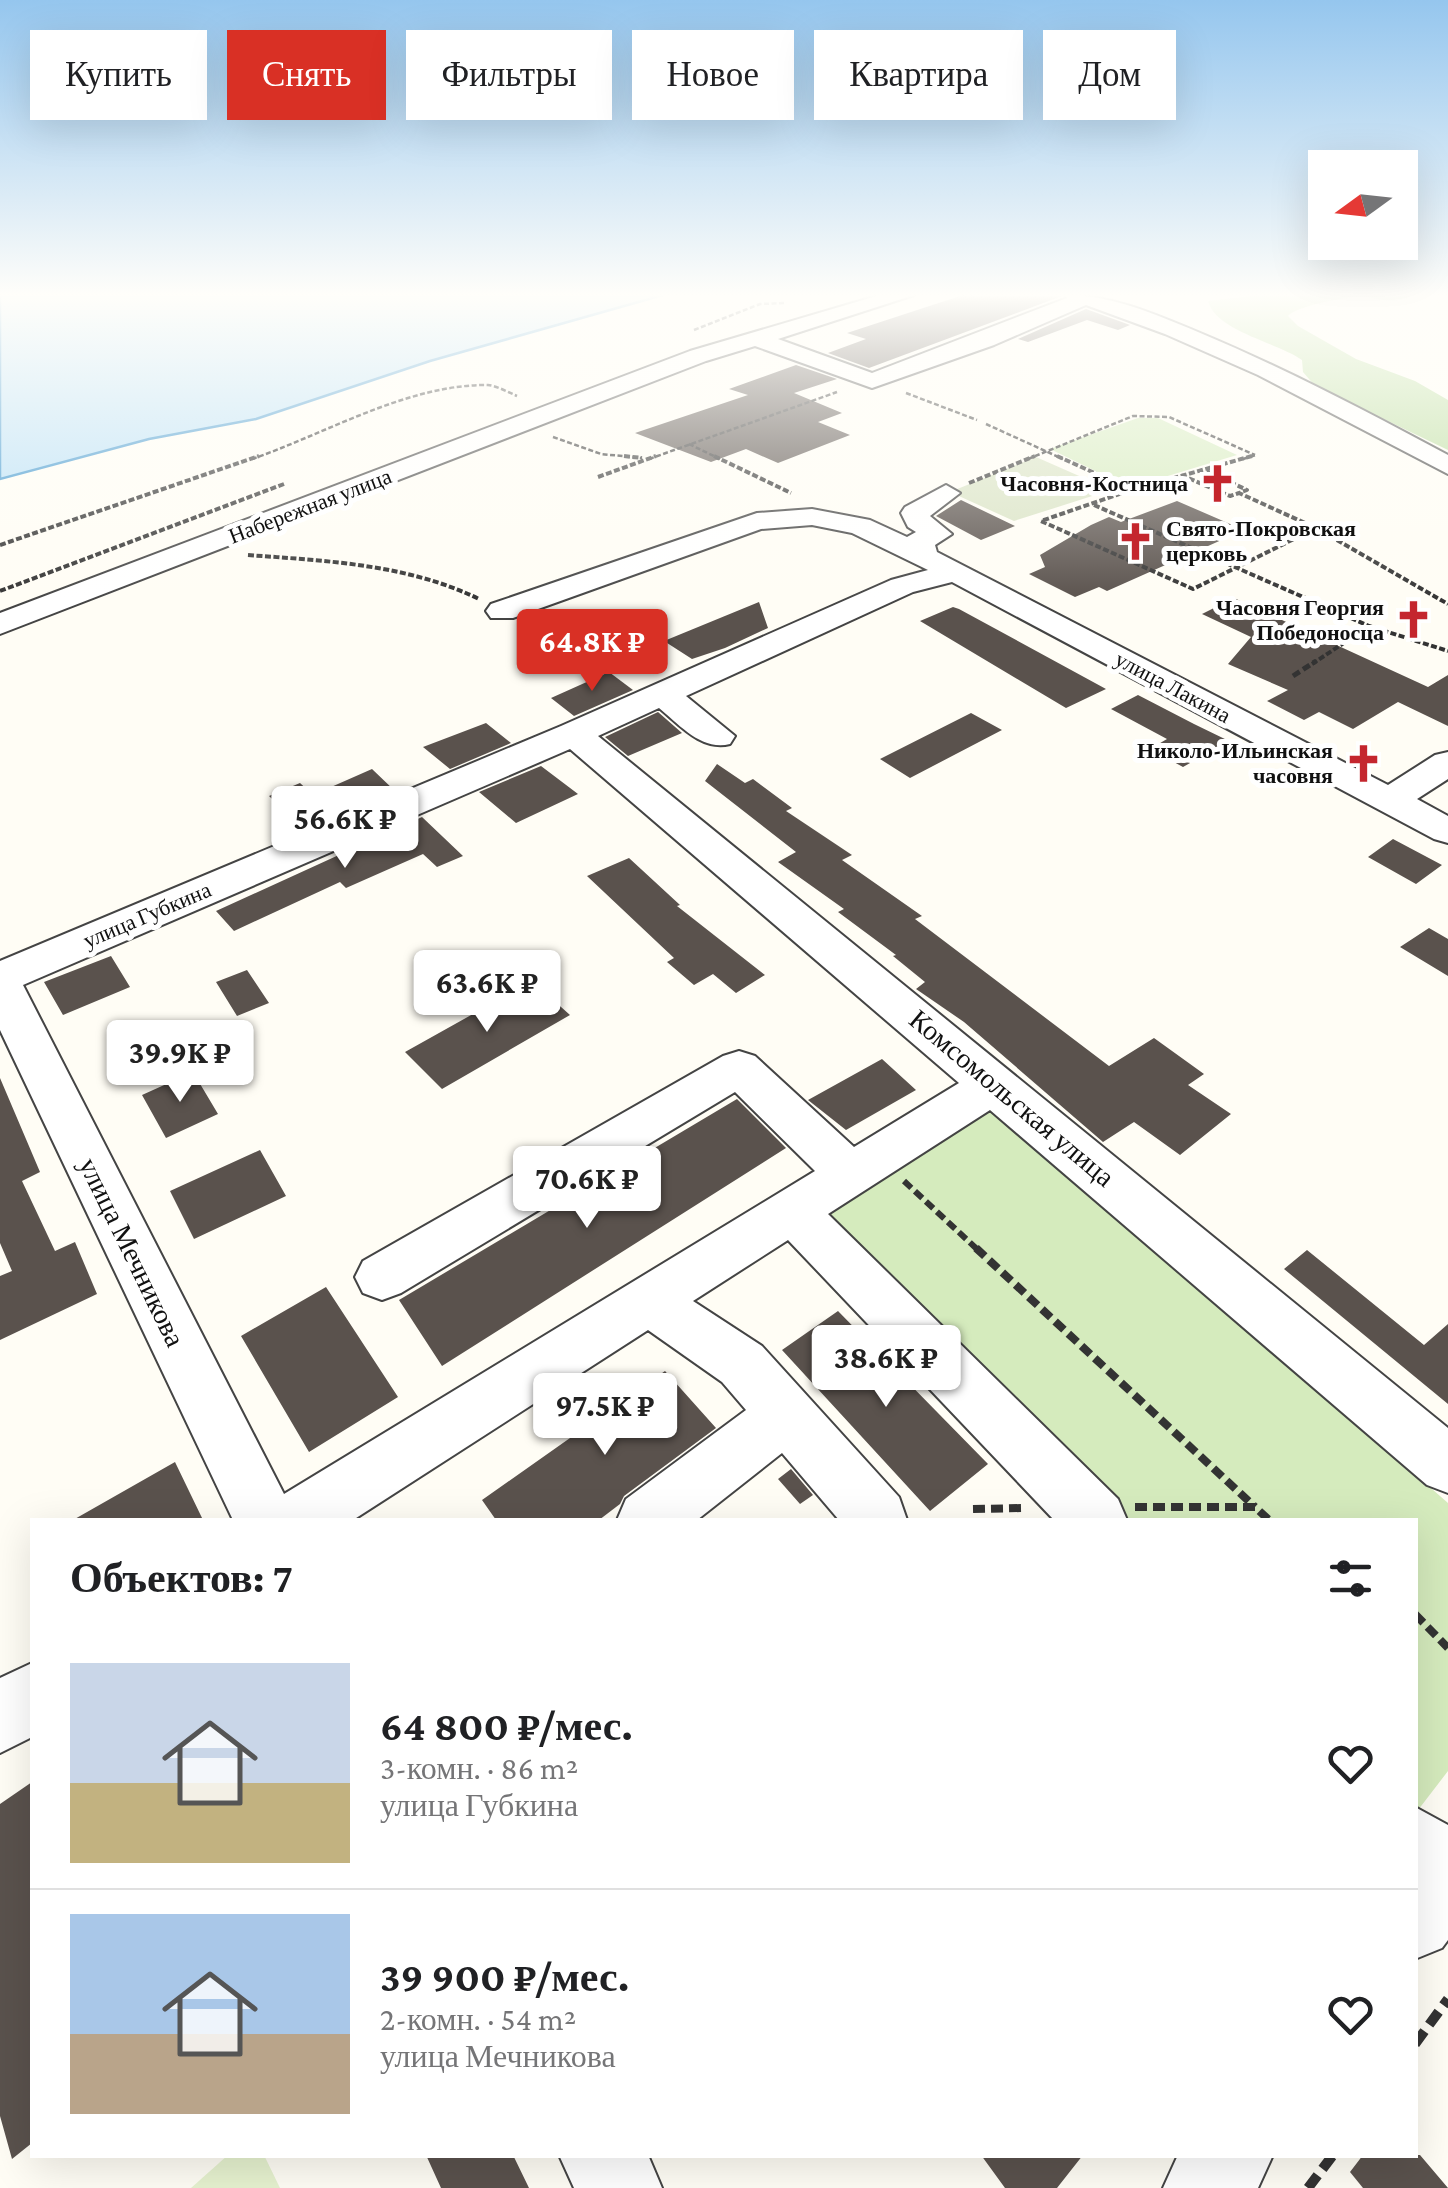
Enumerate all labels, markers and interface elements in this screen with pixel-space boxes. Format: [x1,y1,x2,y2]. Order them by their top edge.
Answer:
chip: Купить [30,30,207,120]
chip: Снять [227,30,386,120]
chip: Фильтры [406,30,612,120]
chip: Новое [632,30,794,120]
chip: Квартира [814,30,1023,120]
chip: Дом [1043,30,1176,120]
north arrow [1308,150,1418,260]
map controls [1308,150,1418,260]
church icon: Часовня-Костница [1197,462,1239,504]
street label: Набережная улица [225,463,395,549]
place label: Часовня-Костница [1000,471,1188,496]
place label: Свято-Покровская церковь [1166,516,1356,566]
church icon: Свято-Покровская церковь [1115,520,1157,562]
place label: Часовня Георгия Победоносца [1216,595,1384,645]
church icon: Часовня Георгия Победоносца [1393,599,1435,641]
pin: 64.8K ₽ [500,609,684,694]
text: 64.8K ₽ [539,623,645,659]
street label: улица Лакина [1111,646,1235,728]
place label: Николо-Ильинская часовня [1137,738,1333,788]
church icon: Николо-Ильинская часовня [1342,742,1384,784]
pin: 56.6K ₽ [253,786,437,871]
text: 56.6K ₽ [293,800,397,836]
street label: улица Губкина [79,877,215,953]
pin: 63.6K ₽ [395,950,579,1035]
text: 63.6K ₽ [436,964,538,1000]
street label: Комсомольская улица [903,1003,1121,1193]
pin: 39.9K ₽ [88,1020,272,1105]
text: 39.9K ₽ [129,1034,231,1070]
pin: 70.6K ₽ [495,1146,679,1231]
street label: улица Мечникова [73,1153,191,1352]
text: 70.6K ₽ [535,1160,639,1196]
pin: 38.6K ₽ [794,1325,978,1410]
text: 38.6K ₽ [834,1339,938,1375]
pin: 97.5K ₽ [513,1373,697,1458]
text: 97.5K ₽ [555,1387,655,1423]
icon: filters [1323,1551,1378,1606]
text: Объектов: 7 [70,1554,293,1601]
text: 64 800 ₽/мес. [380,1702,633,1749]
icon: home [150,1703,270,1823]
icon: heart [1323,1736,1378,1791]
text: 3-комн. · 86 m² [380,1750,578,1786]
text: улица Губкина [380,1787,578,1823]
text: 39 900 ₽/мес. [380,1953,629,2000]
icon: home [150,1954,270,2074]
icon: heart [1323,1987,1378,2042]
text: 2-комн. · 54 m² [380,2001,576,2037]
text: улица Мечникова [380,2038,616,2074]

